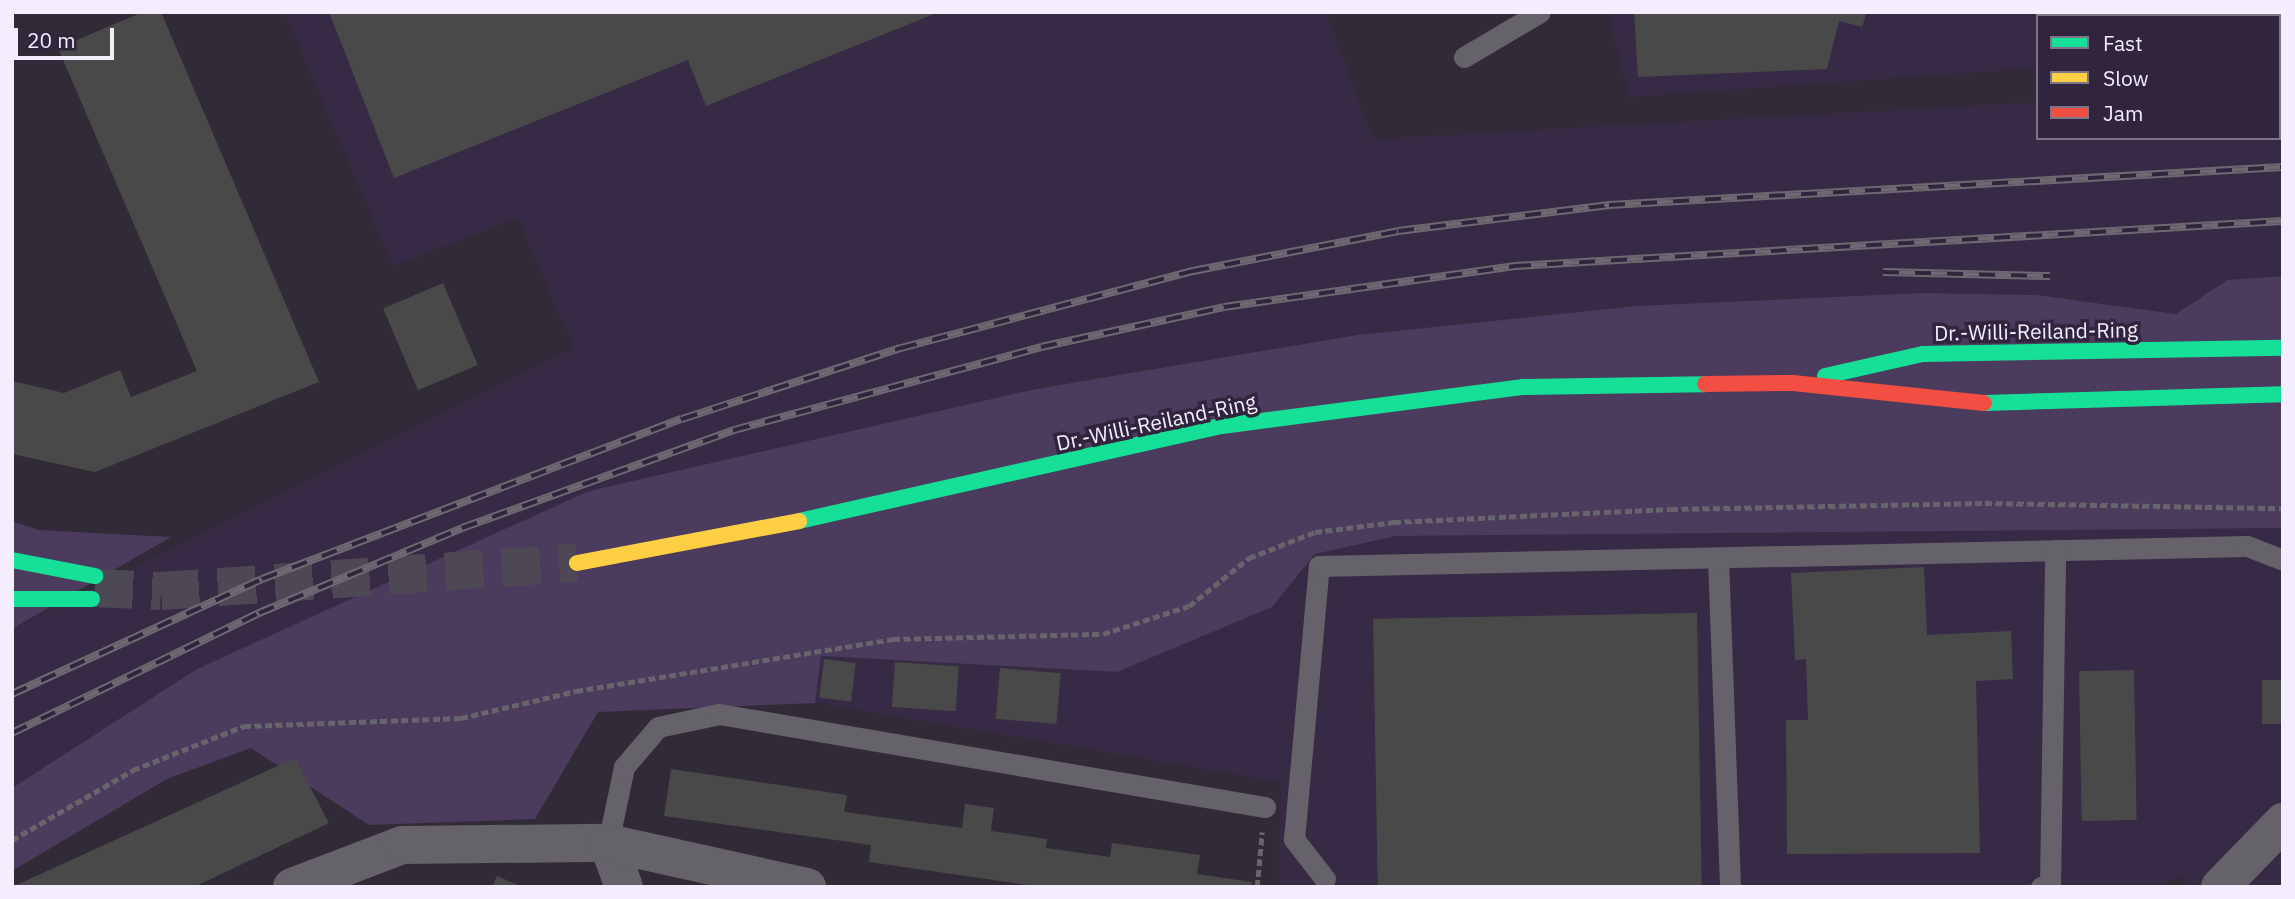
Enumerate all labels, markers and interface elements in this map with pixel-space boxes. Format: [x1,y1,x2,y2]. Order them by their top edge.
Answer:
scale bar [18,14,117,58]
legend [2036,14,2281,140]
text: 20 m [27,26,76,54]
text: Fast [2103,29,2143,57]
text: Slow [2103,64,2149,92]
text: Jam [2103,99,2143,127]
street label: Dr.-Willi-Reiland-Ring [1934,317,2138,345]
street label: Dr.-Willi-Reiland-Ring [1054,388,1258,456]

